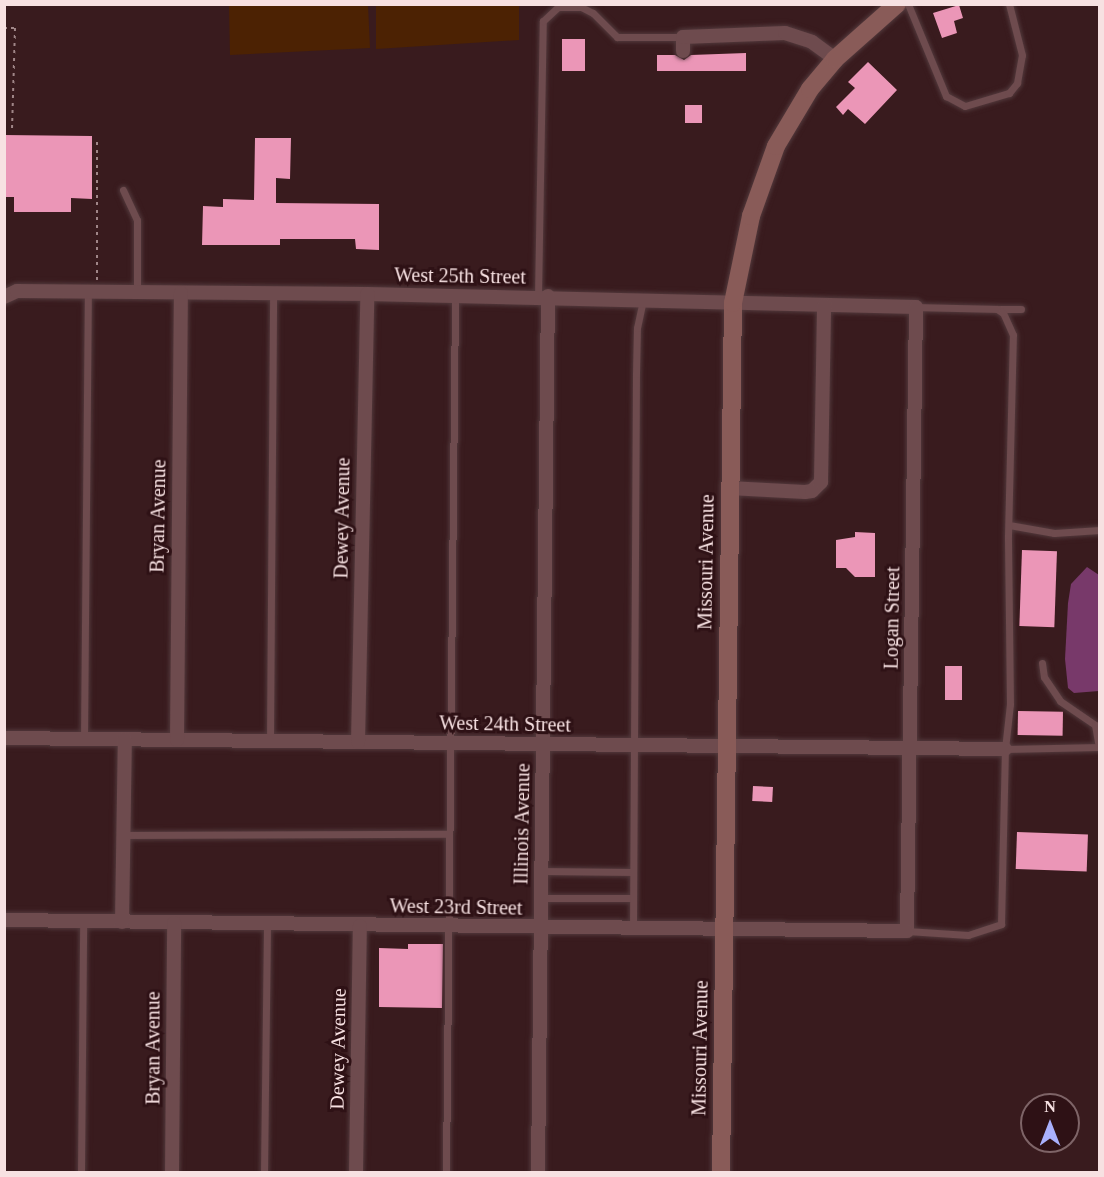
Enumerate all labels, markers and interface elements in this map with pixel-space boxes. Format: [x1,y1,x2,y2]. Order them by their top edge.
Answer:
street label: West 25th Street [394,263,526,289]
street label: Dewey Avenue [329,457,355,579]
street label: Bryan Avenue [145,459,171,573]
street label: Missouri Avenue [693,493,719,631]
street label: Logan Street [879,566,905,670]
street label: West 24th Street [439,711,571,737]
street label: Illinois Avenue [509,763,535,885]
street label: West 23rd Street [389,894,523,920]
street label: Missouri Avenue [687,979,713,1117]
street label: Dewey Avenue [325,988,351,1110]
street label: Bryan Avenue [141,991,165,1105]
north arrow [1020,1093,1080,1153]
text: N [1044,1098,1056,1115]

